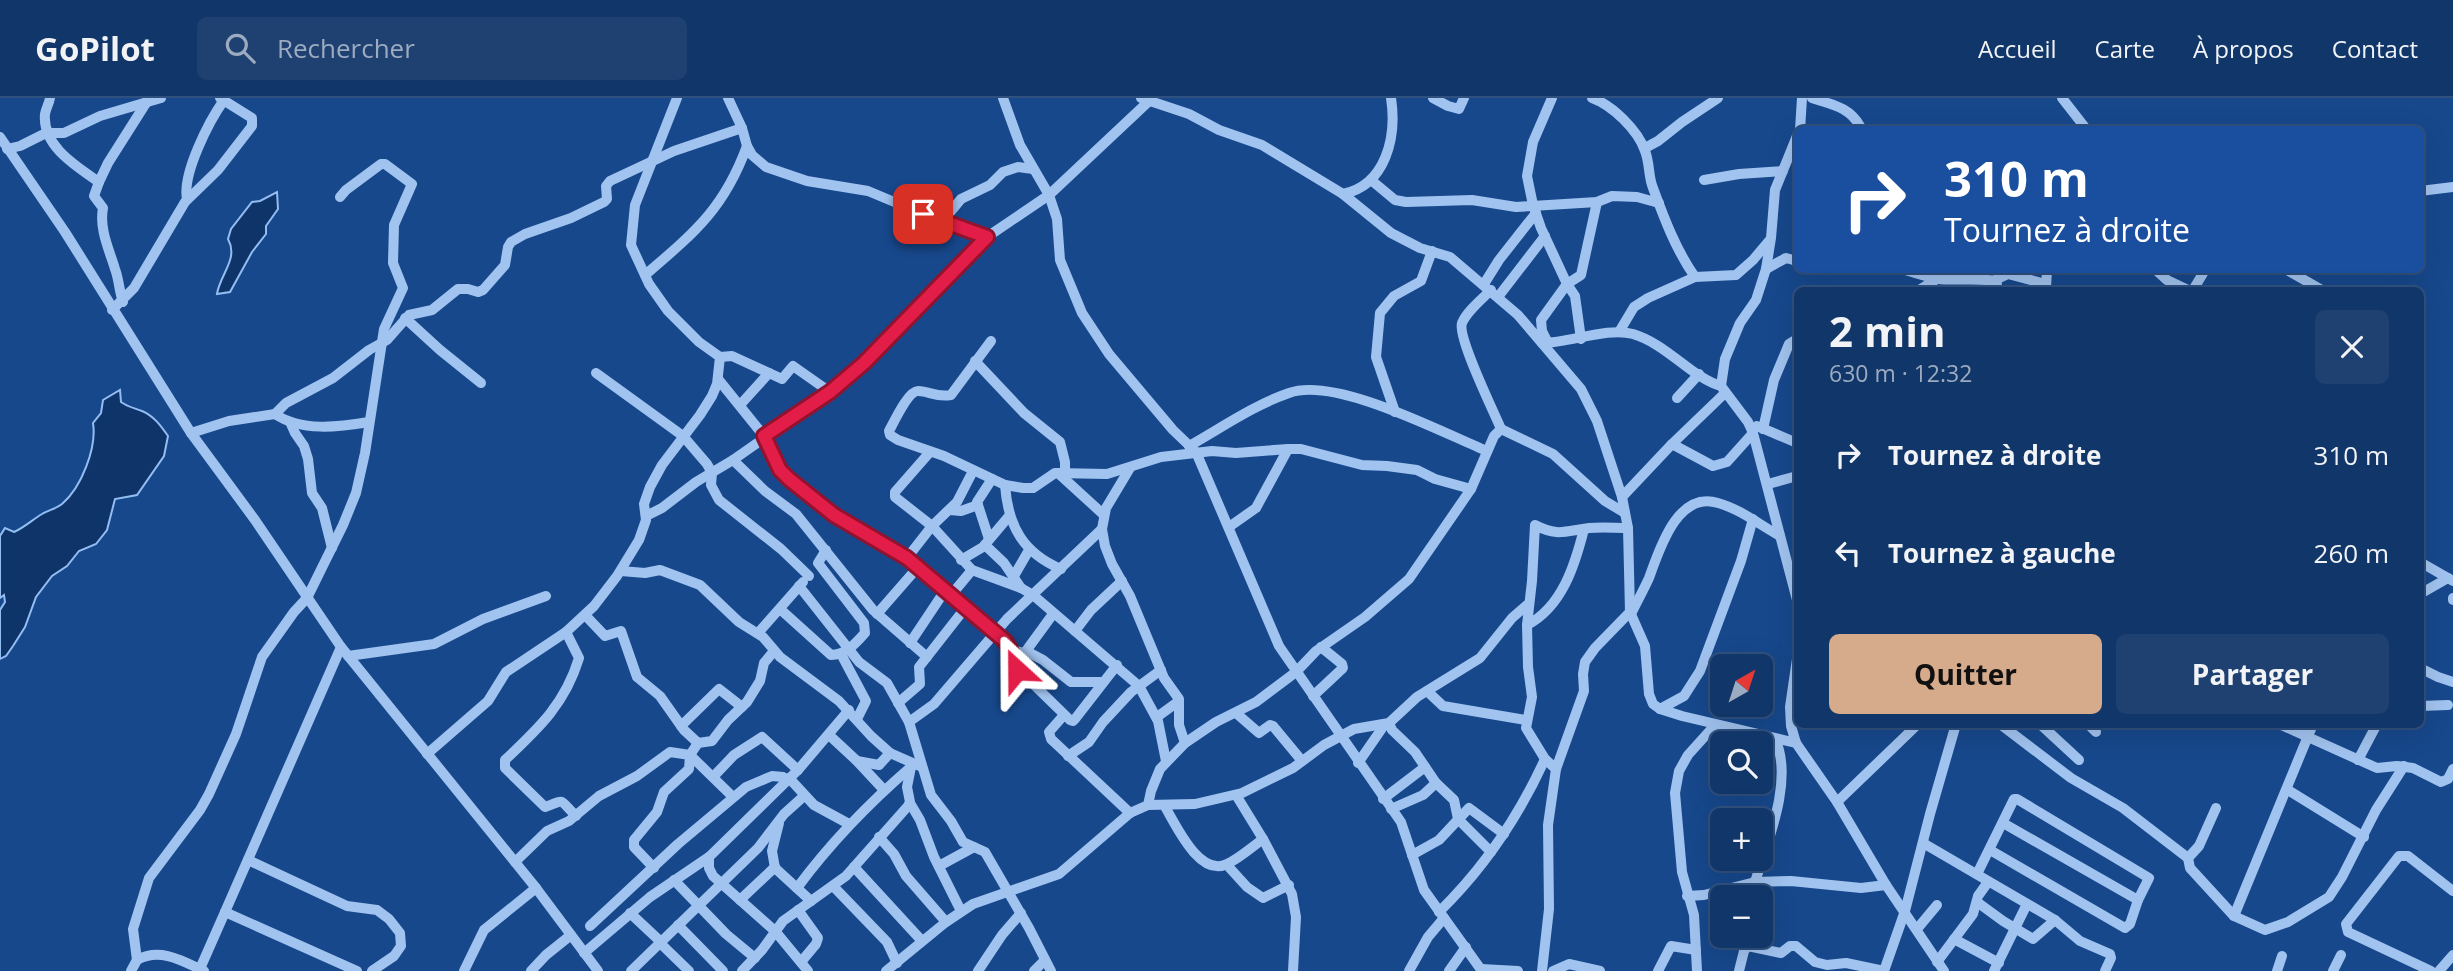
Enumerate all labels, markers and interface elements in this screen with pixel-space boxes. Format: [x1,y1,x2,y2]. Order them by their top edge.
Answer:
search box [197,17,687,80]
text: GoPilot [35,26,155,71]
icon: search [221,29,259,67]
text: Rechercher [277,30,415,66]
text: Accueil [1978,32,2057,65]
text: Carte [2095,32,2155,65]
text: À propos [2193,32,2294,65]
text: Contact [2332,32,2418,65]
text: 310 m [1944,145,2089,211]
icon: right [1829,154,1920,245]
pin [893,184,953,244]
icon: arrive [904,195,942,233]
text: Tournez à droite [1944,208,2190,251]
text: 2 min [1829,302,1946,359]
button: close [2315,310,2389,384]
text: 630 m · 12:32 [1829,357,1972,389]
icon: right [1829,436,1867,474]
text: Tournez à droite [1888,437,2101,473]
text: 310 m [2314,437,2389,473]
icon: left [1829,534,1867,572]
text: Tournez à gauche [1888,535,2116,571]
text: 260 m [2314,535,2389,571]
position arrow [980,633,1054,707]
button: Quitter [1829,634,2102,714]
button: Partager [2116,634,2389,714]
north arrow [1710,654,1773,718]
map controls [1710,654,1773,948]
button: search [1710,731,1773,794]
button: + [1710,808,1773,871]
button: − [1710,885,1773,948]

